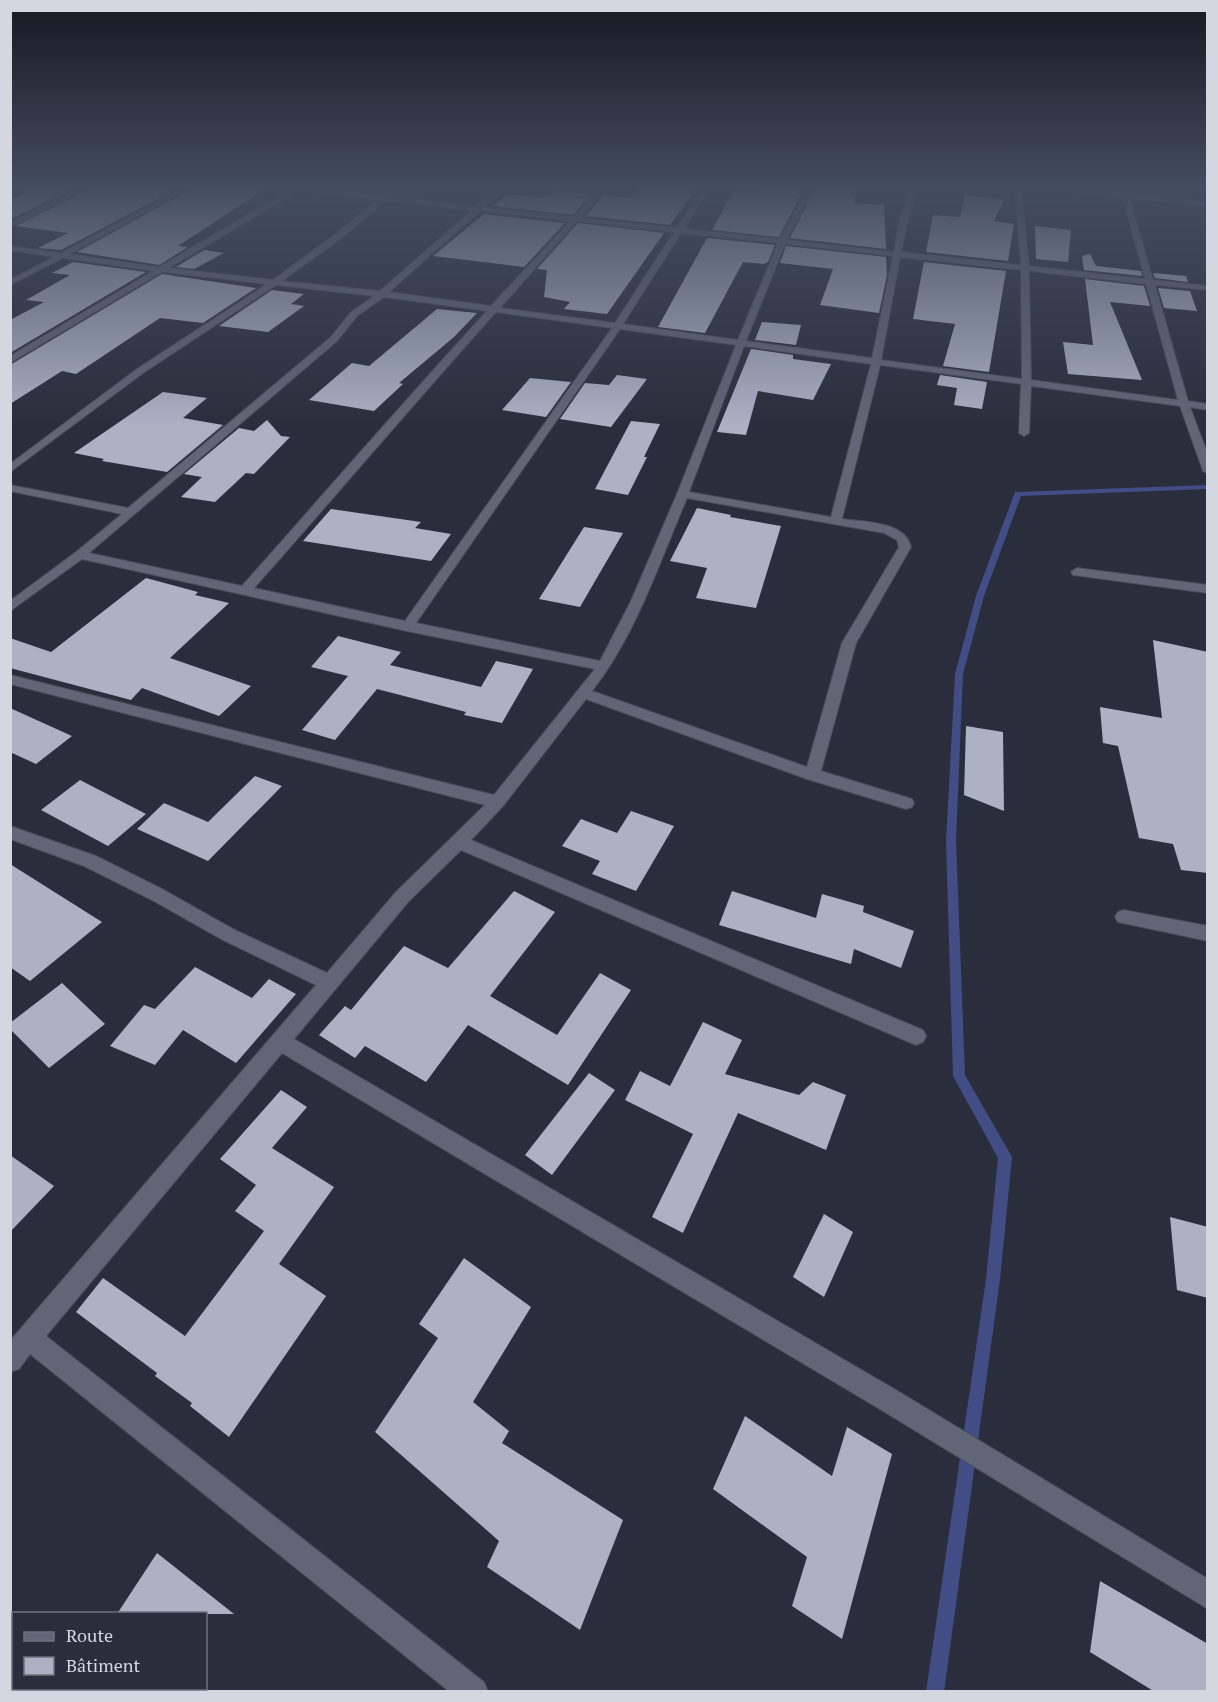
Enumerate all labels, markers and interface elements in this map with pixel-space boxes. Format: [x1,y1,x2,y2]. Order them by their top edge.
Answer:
legend [12,1612,207,1690]
text: Route [66,1623,113,1647]
text: Bâtiment [66,1653,141,1677]

